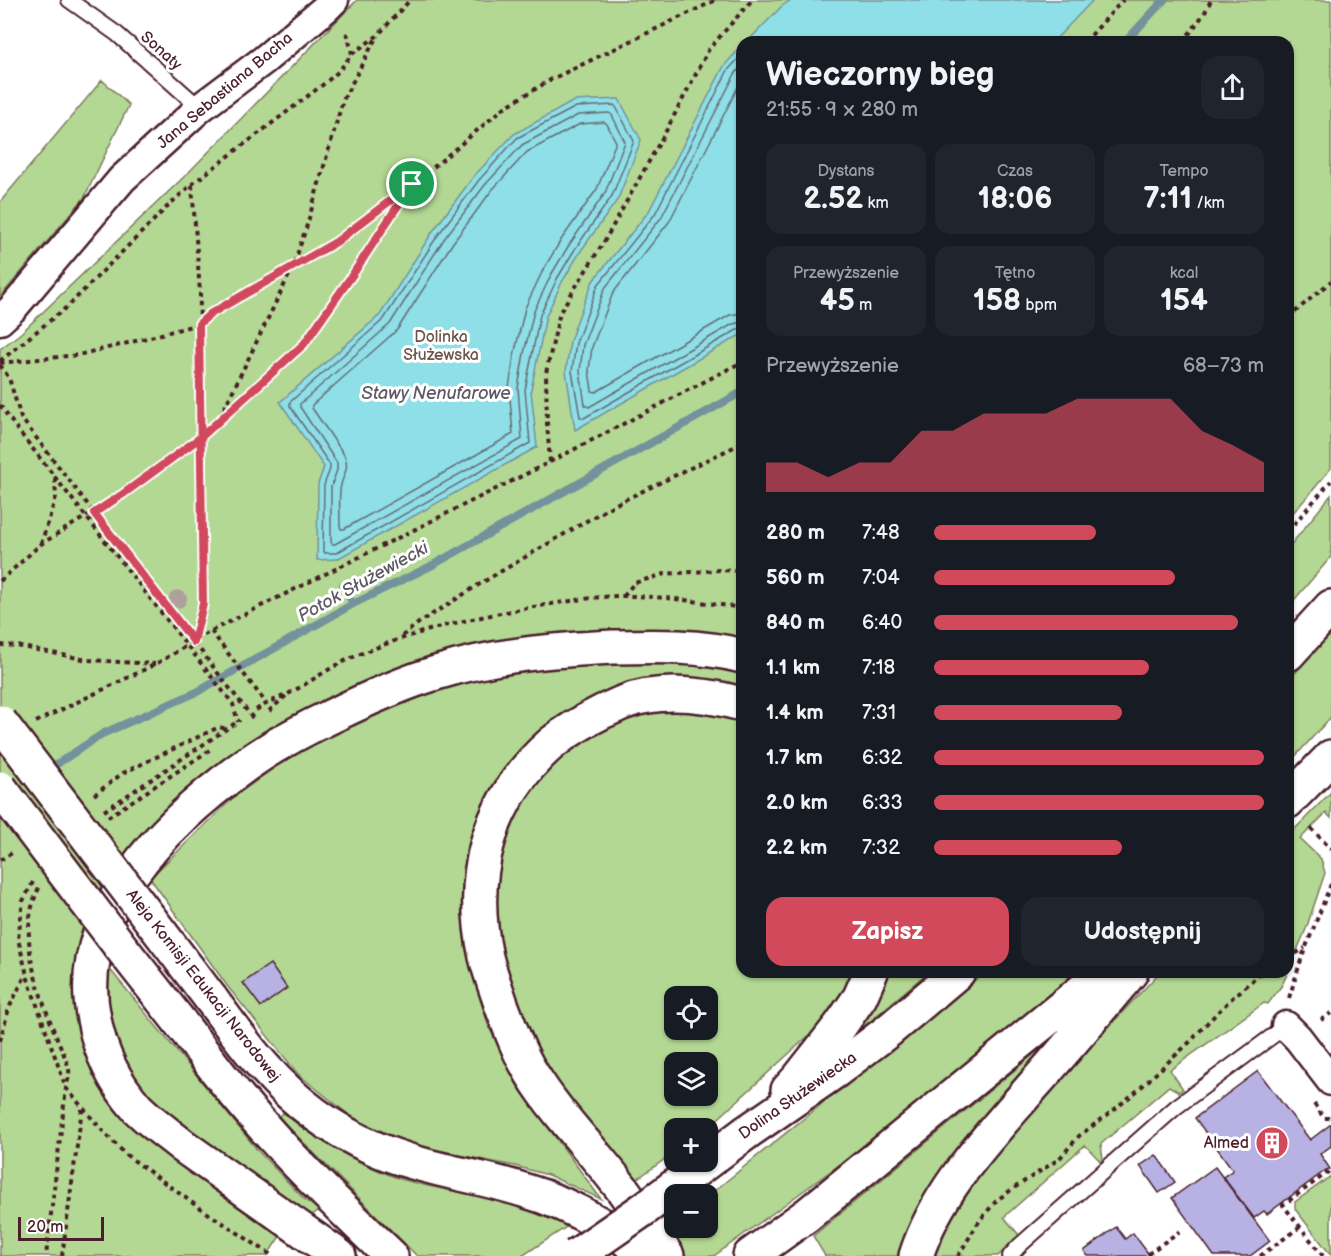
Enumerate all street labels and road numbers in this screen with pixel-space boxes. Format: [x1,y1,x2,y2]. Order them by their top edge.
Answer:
street label: Sonaty [136,28,186,75]
street label: Jana Sebastiana Bacha [153,29,297,153]
street label: Aleja Komisji Edukacji Narodowej [122,886,284,1086]
street label: Dolina Służewiecka [735,1048,861,1144]

